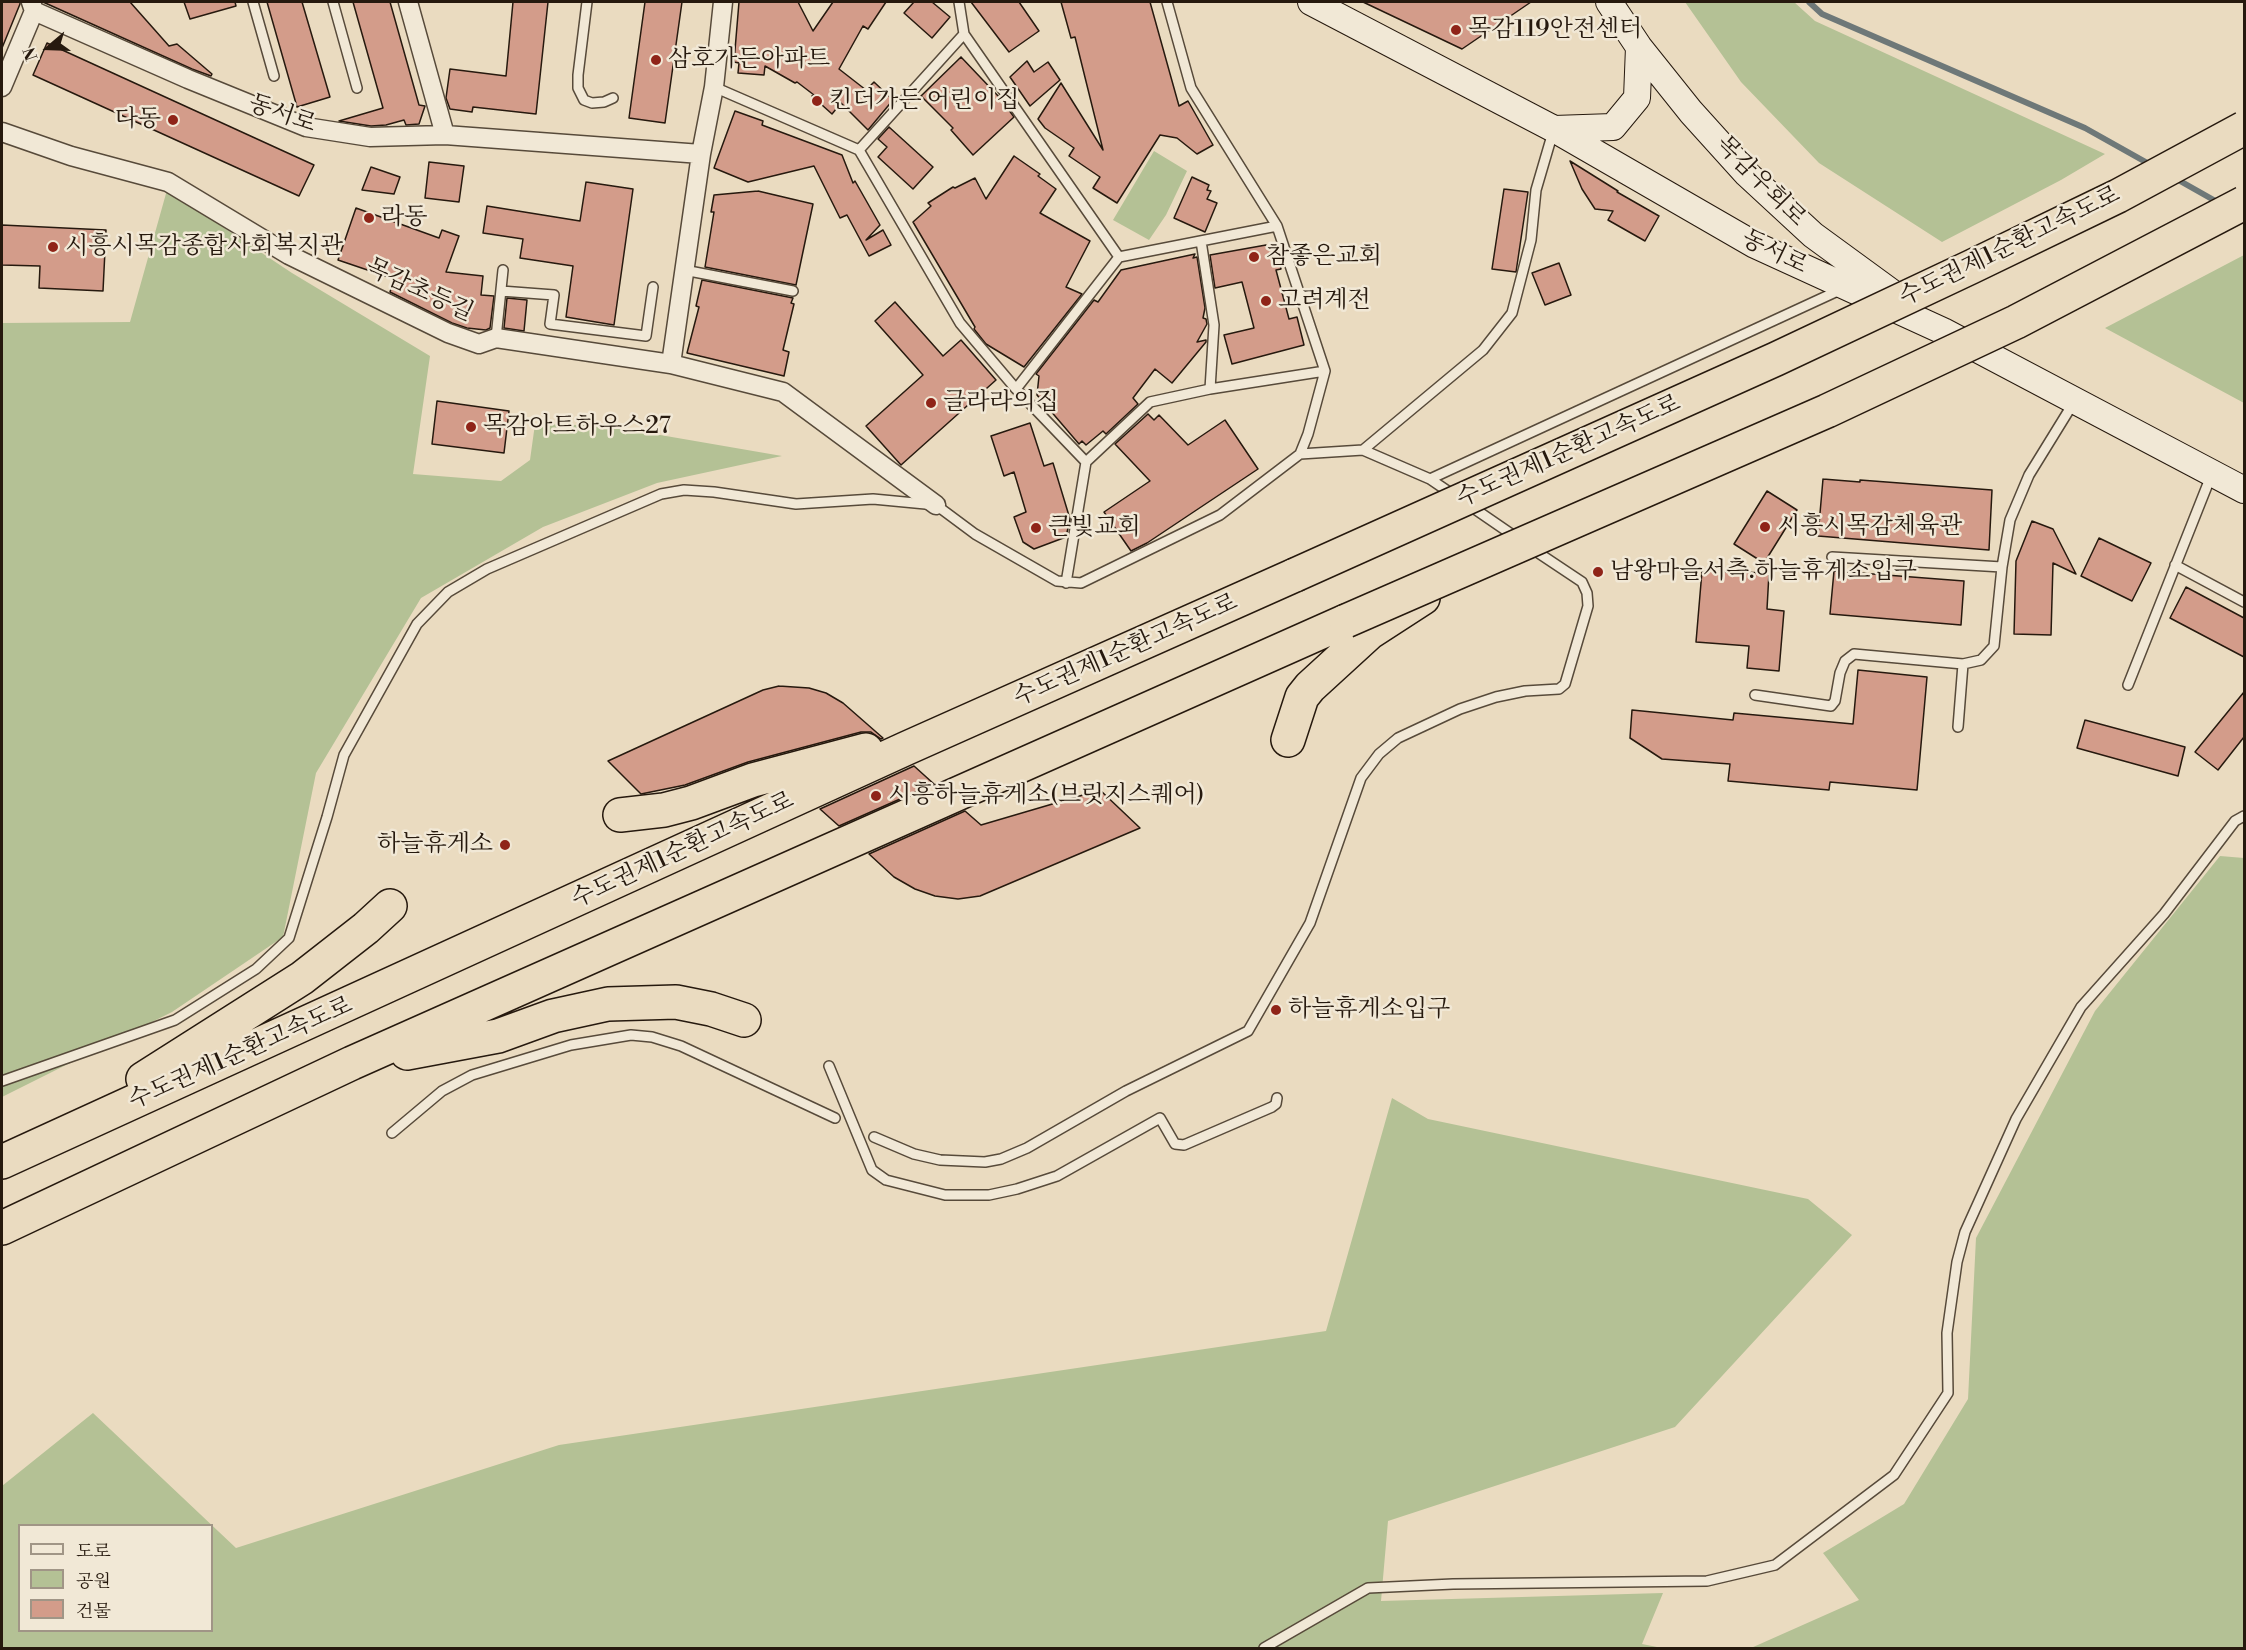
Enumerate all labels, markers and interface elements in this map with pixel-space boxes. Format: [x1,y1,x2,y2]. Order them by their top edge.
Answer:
place label: 목감119안전센터 [1468,16,1642,44]
north arrow [18,18,78,78]
marker: 목감119안전센터 [1449,23,1463,37]
text: N [19,45,42,63]
place label: 삼호가든아파트 [668,46,830,74]
marker: 삼호가든아파트 [649,53,663,67]
place label: 킨더가든 어린이집 [829,87,1019,115]
street label: 동서로 [244,90,320,140]
marker: 킨더가든 어린이집 [810,94,824,108]
place label: 다동 [115,106,161,134]
marker: 다동 [166,113,180,127]
street label: 목감우회로 [1709,131,1811,233]
street label: 수도권제1순환고속도로 [1895,181,2125,313]
place label: 라동 [381,204,427,232]
marker: 라동 [362,211,376,225]
street label: 동서로 [1736,225,1812,281]
place label: 시흥시목감종합사회복지관 [65,233,343,261]
marker: 시흥시목감종합사회복지관 [46,240,60,254]
place label: 참좋은교회 [1266,243,1382,271]
marker: 참좋은교회 [1247,250,1261,264]
street label: 목감초등길 [360,253,478,329]
place label: 고려계전 [1278,287,1371,315]
marker: 고려계전 [1259,294,1273,308]
place label: 글라라의집 [943,389,1059,417]
street label: 수도권제1순환고속도로 [1453,390,1685,514]
marker: 글라라의집 [924,396,938,410]
place label: 목감아트하우스27 [483,413,671,441]
marker: 목감아트하우스27 [464,420,478,434]
place label: 시흥시목감체육관 [1777,513,1962,541]
place label: 큰빛교회 [1048,514,1141,542]
marker: 시흥시목감체육관 [1758,520,1772,534]
marker: 큰빛교회 [1029,521,1043,535]
place label: 남왕마을서측.하늘휴게소입구 [1610,558,1917,586]
marker: 남왕마을서측.하늘휴게소입구 [1591,565,1605,579]
street label: 수도권제1순환고속도로 [1010,589,1242,713]
place label: 시흥하늘휴게소(브릿지스퀘어) [888,782,1204,810]
street label: 수도권제1순환고속도로 [567,787,799,915]
marker: 시흥하늘휴게소(브릿지스퀘어) [869,789,883,803]
place label: 하늘휴게소 [377,831,493,859]
marker: 하늘휴게소 [498,838,512,852]
street label: 수도권제1순환고속도로 [125,992,357,1116]
place label: 하늘휴게소입구 [1288,996,1450,1024]
marker: 하늘휴게소입구 [1269,1003,1283,1017]
legend [18,1524,213,1632]
text: 도로 [76,1540,111,1563]
text: 공원 [76,1570,111,1593]
text: 건물 [76,1600,111,1623]

